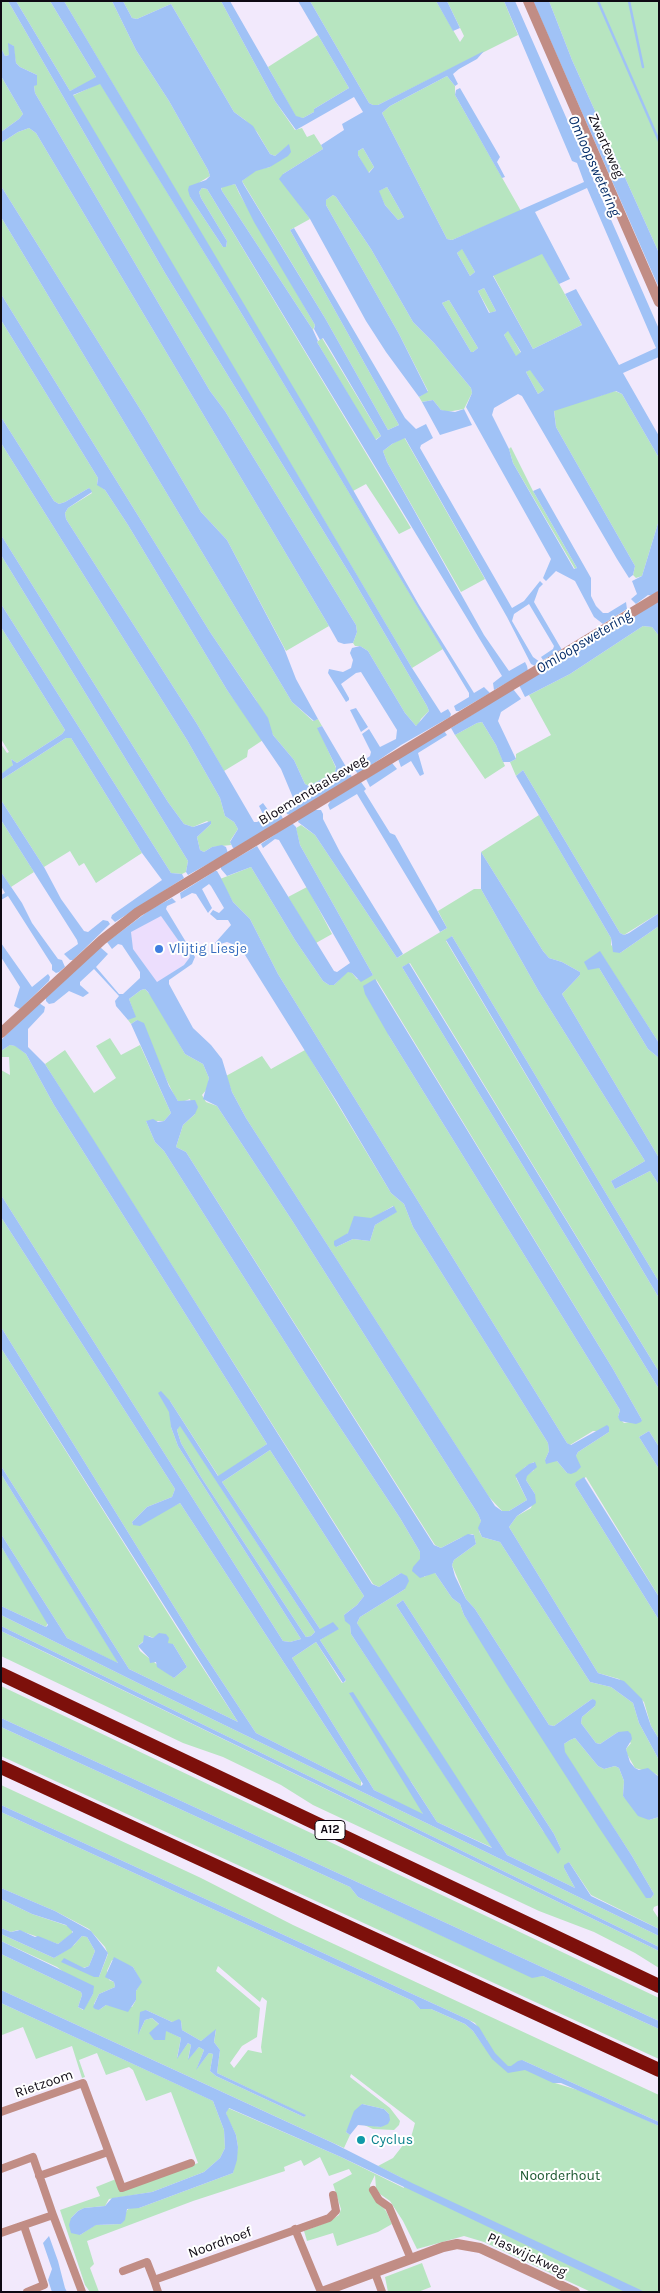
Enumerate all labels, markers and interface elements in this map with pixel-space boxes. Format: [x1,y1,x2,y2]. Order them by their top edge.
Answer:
street label: Zwarteweg [584,111,628,181]
water label: Omloopswetering [564,113,624,219]
water label: Omloopswetering [533,606,635,678]
street label: Bloemendaalseweg [256,751,370,829]
place label: Vlijtig Liesje [169,941,247,957]
marker: Vlijtig Liesje [153,943,165,955]
road number: A12 [315,1820,345,1840]
street label: Rietzoom [13,2066,75,2102]
place label: Cyclus [371,2132,413,2148]
marker: Cyclus [355,2134,367,2146]
park label: Noorderhout [520,2168,600,2184]
street label: Noordhoef [186,2224,254,2262]
street label: Plaswijckweg [485,2229,569,2281]

